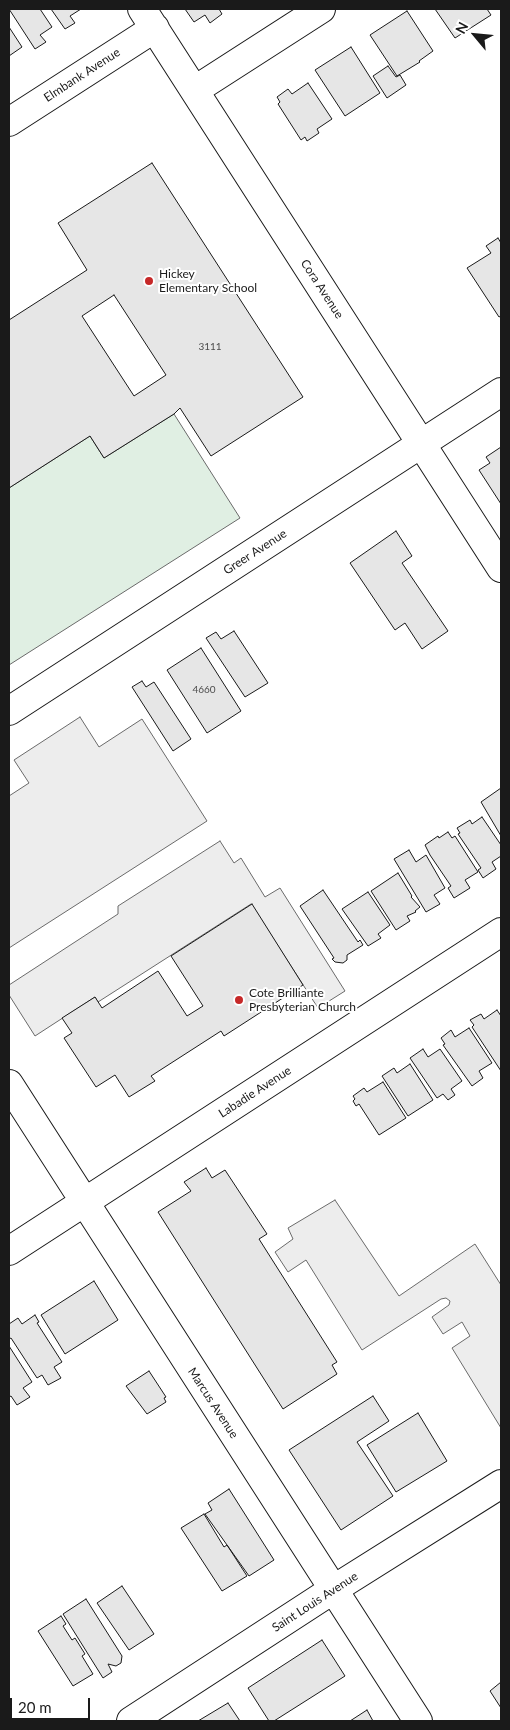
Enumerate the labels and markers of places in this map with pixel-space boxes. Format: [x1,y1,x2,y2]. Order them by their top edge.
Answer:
place label: Hickey Elementary School [159,267,257,295]
marker: Hickey Elementary School [143,275,155,287]
place label: Cote Brilliante Presbyterian Church [249,986,356,1014]
marker: Cote Brilliante Presbyterian Church [233,994,245,1006]

